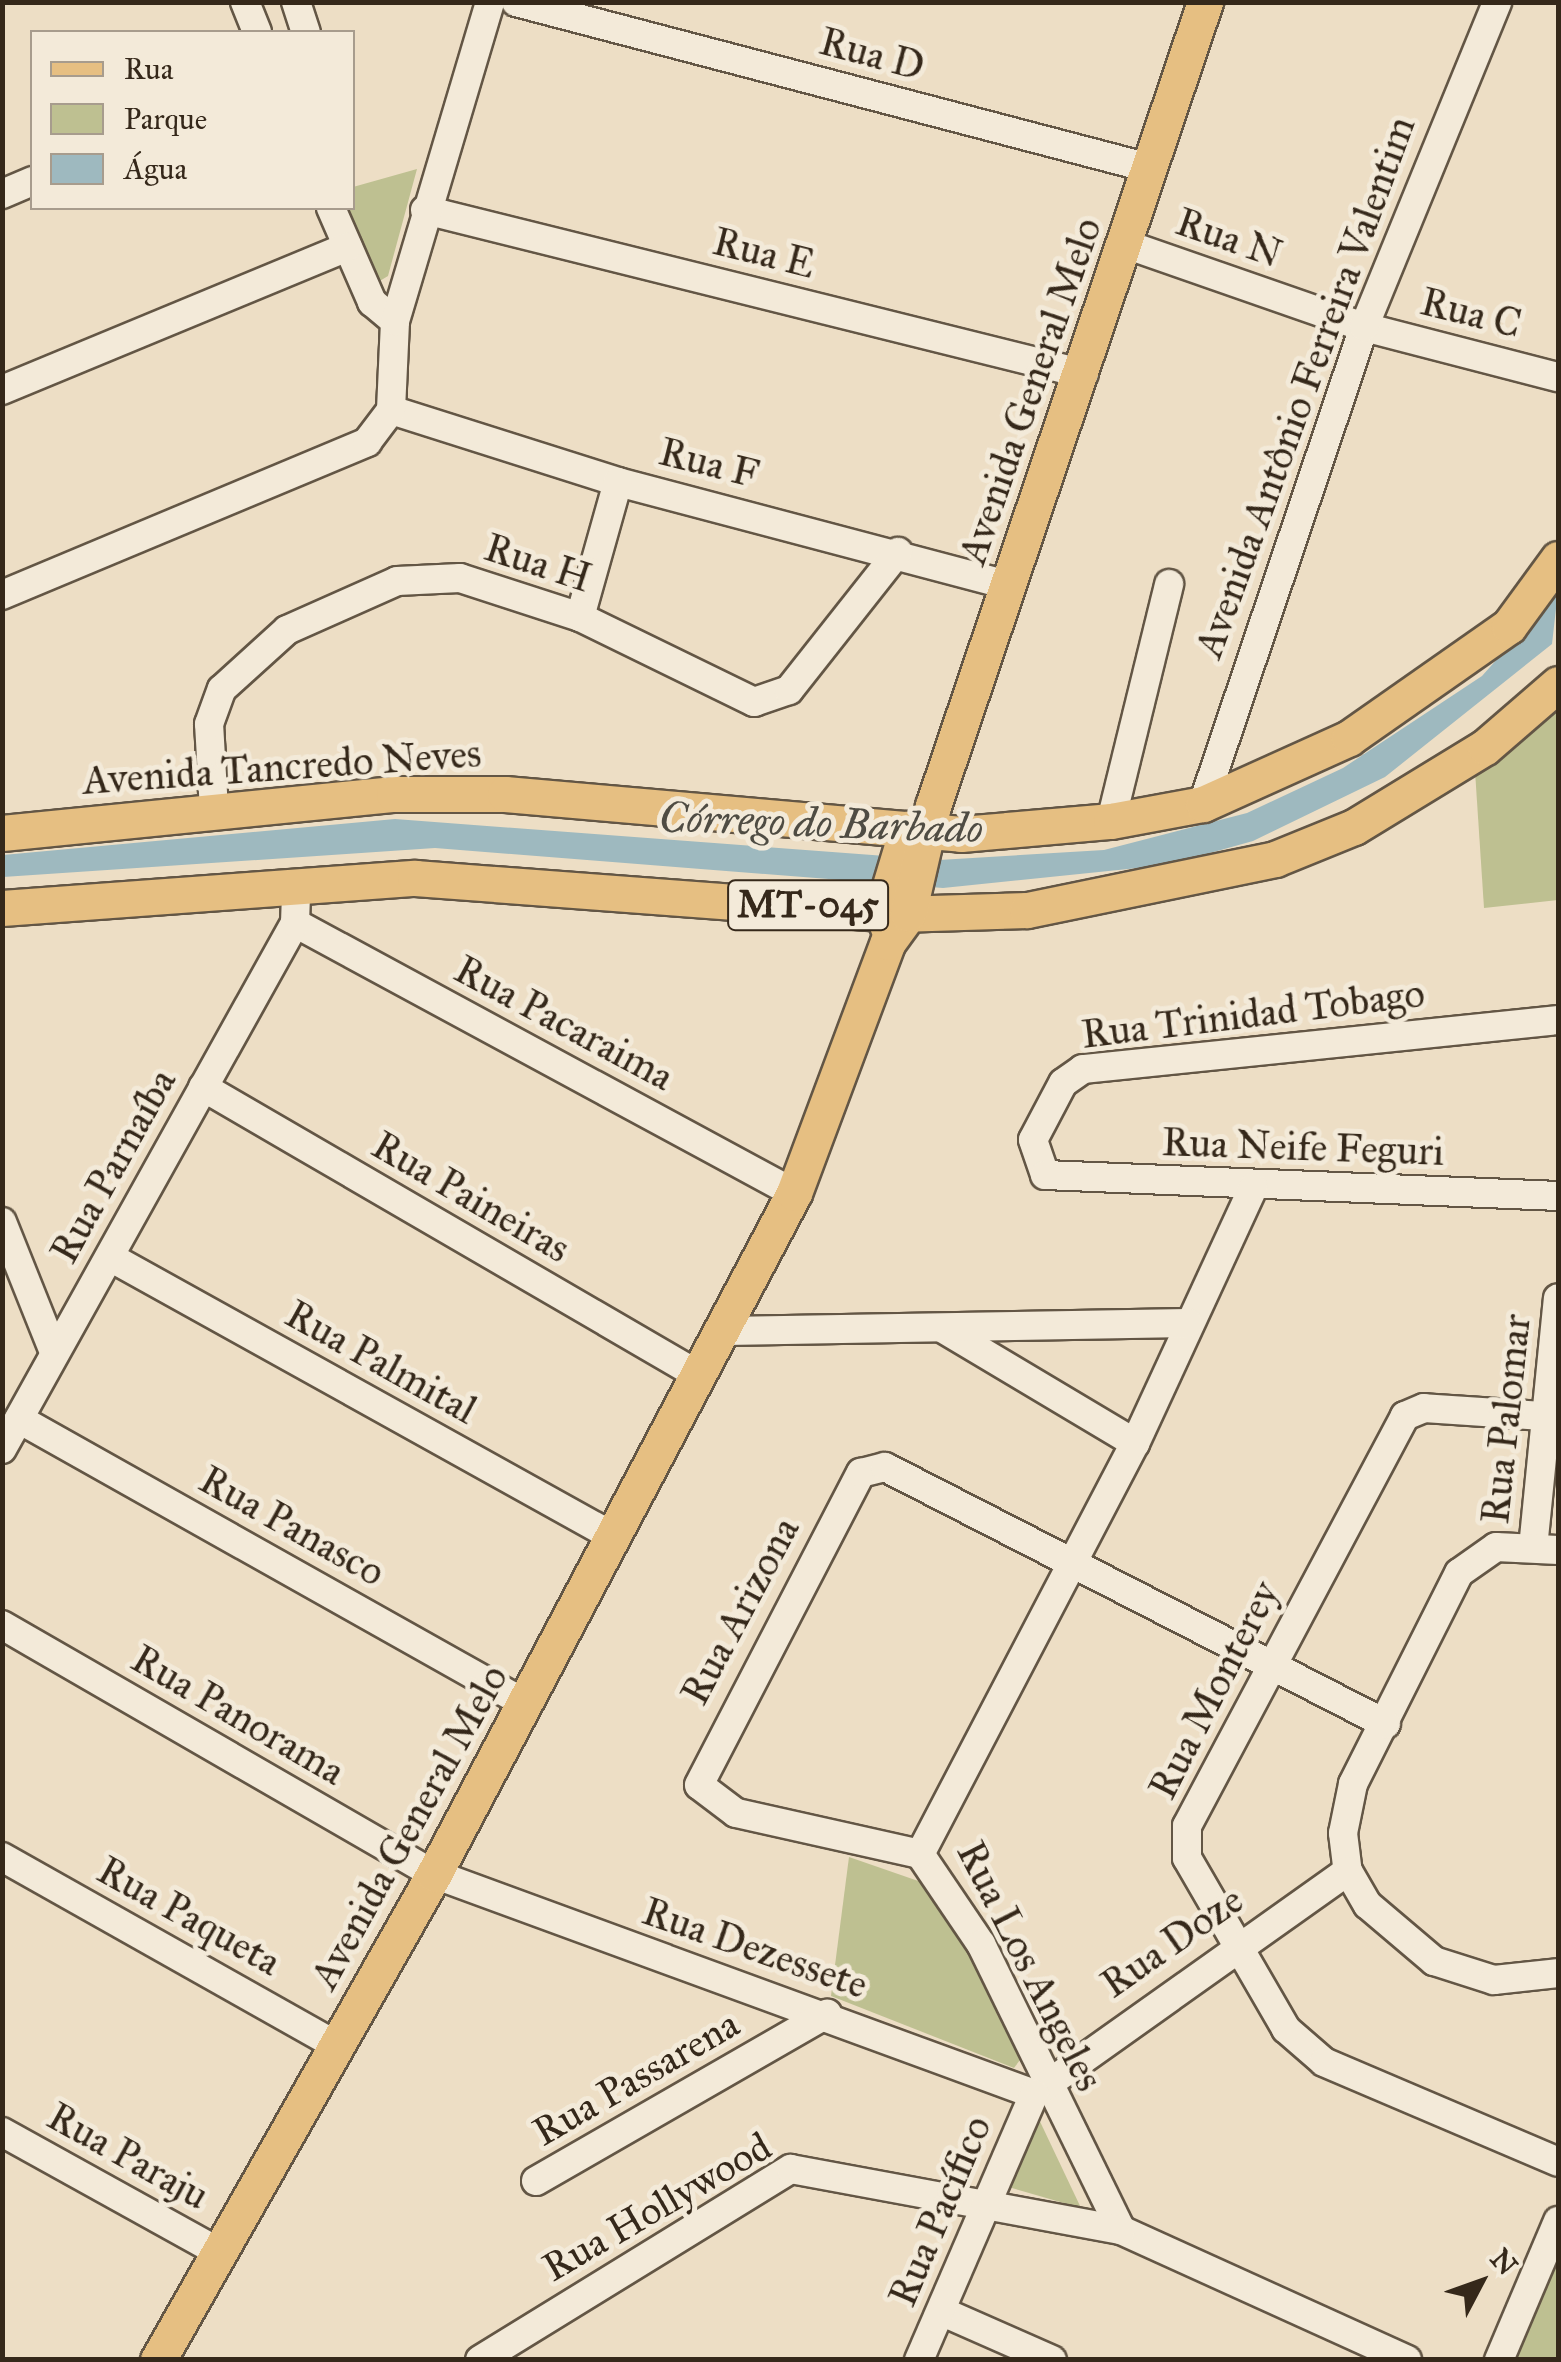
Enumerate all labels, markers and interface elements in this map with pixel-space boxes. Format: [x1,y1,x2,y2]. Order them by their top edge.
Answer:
street label: Rua D [815,17,929,91]
legend [30,30,355,210]
text: Rua [124,51,174,87]
text: Parque [124,101,207,137]
street label: Avenida Antônio Ferreira Valentim [1185,110,1425,664]
text: Água [124,151,187,187]
street label: Rua N [1170,198,1288,278]
street label: Avenida General Melo [948,212,1112,570]
street label: Rua E [708,217,820,289]
street label: Rua C [1416,277,1526,349]
street label: Rua F [654,428,764,498]
street label: Rua H [479,523,597,603]
street label: Avenida Tancredo Neves [81,729,483,805]
water label: Córrego do Barbado [658,792,984,854]
road number: MT-045 [726,872,890,938]
street label: Rua Pacaraima [446,945,682,1101]
street label: Rua Trinidad Tobago [1079,969,1427,1059]
street label: Rua Parnaíba [40,1061,186,1271]
street label: Rua Neife Feguri [1161,1118,1445,1176]
street label: Rua Paineiras [364,1121,578,1273]
street label: Rua Palmital [277,1290,485,1434]
street label: Rua Palomar [1471,1312,1541,1526]
street label: Rua Panasco [191,1456,393,1596]
street label: Rua Arizona [671,1509,809,1713]
street label: Rua Monterey [1139,1573,1289,1807]
street label: Rua Panorama [123,1635,353,1795]
street label: Avenida General Melo [300,1657,518,1997]
street label: Rua Los Angeles [946,1833,1114,2099]
street label: Rua Paqueta [89,1846,289,1986]
street label: Rua Doze [1092,1876,1252,2008]
street label: Rua Dezessete [636,1887,874,2009]
street label: Rua Passarena [525,2000,747,2156]
street label: Rua Paraju [39,2092,217,2220]
street label: Rua Pacífico [878,2109,1002,2313]
street label: Rua Hollywood [534,2122,780,2292]
north arrow [1431,2232,1531,2332]
text: N [1483,2242,1525,2282]

